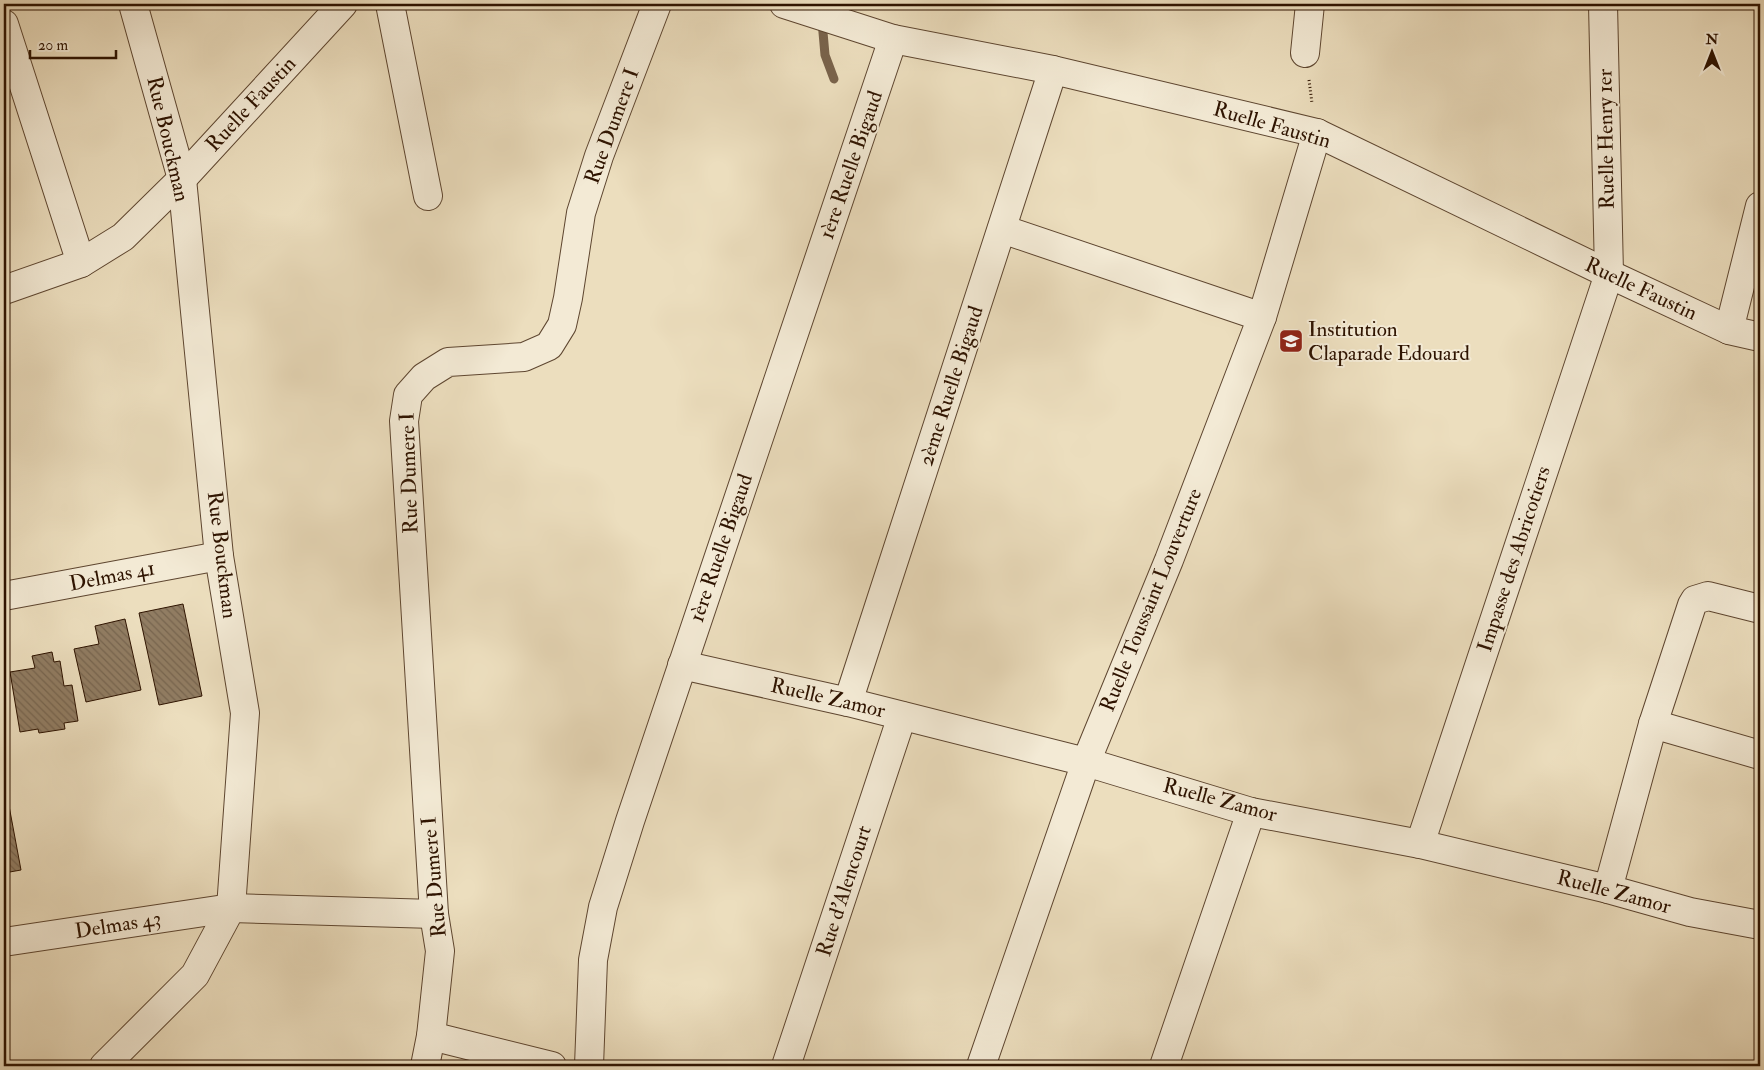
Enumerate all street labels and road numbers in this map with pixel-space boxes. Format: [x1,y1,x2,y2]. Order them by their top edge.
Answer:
street label: Ruelle Faustin [200,50,302,157]
street label: Rue Dumere I [579,64,645,188]
street label: Ruelle Henry 1er [1591,68,1621,209]
street label: Rue Bouckman [140,74,196,204]
street label: 1ère Ruelle Bigaud [813,87,889,243]
street label: Ruelle Faustin [1210,95,1334,155]
street label: Ruelle Faustin [1581,251,1702,327]
street label: 2ème Ruelle Bigaud [912,302,990,469]
street label: Rue Dumere I [393,412,425,534]
street label: Impasse des Abricotiers [1471,463,1557,655]
street label: 1ère Ruelle Bigaud [683,470,759,626]
street label: Ruelle Toussaint Louverture [1094,484,1208,716]
street label: Rue Bouckman [201,490,243,620]
street label: Delmas 41 [67,554,157,598]
street label: Ruelle Zamor [768,672,888,724]
street label: Ruelle Zamor [1160,772,1280,828]
street label: Rue Dumere I [415,815,453,939]
street label: Rue d'Alencourt [810,822,878,960]
street label: Ruelle Zamor [1554,864,1674,920]
street label: Delmas 43 [73,905,163,945]

